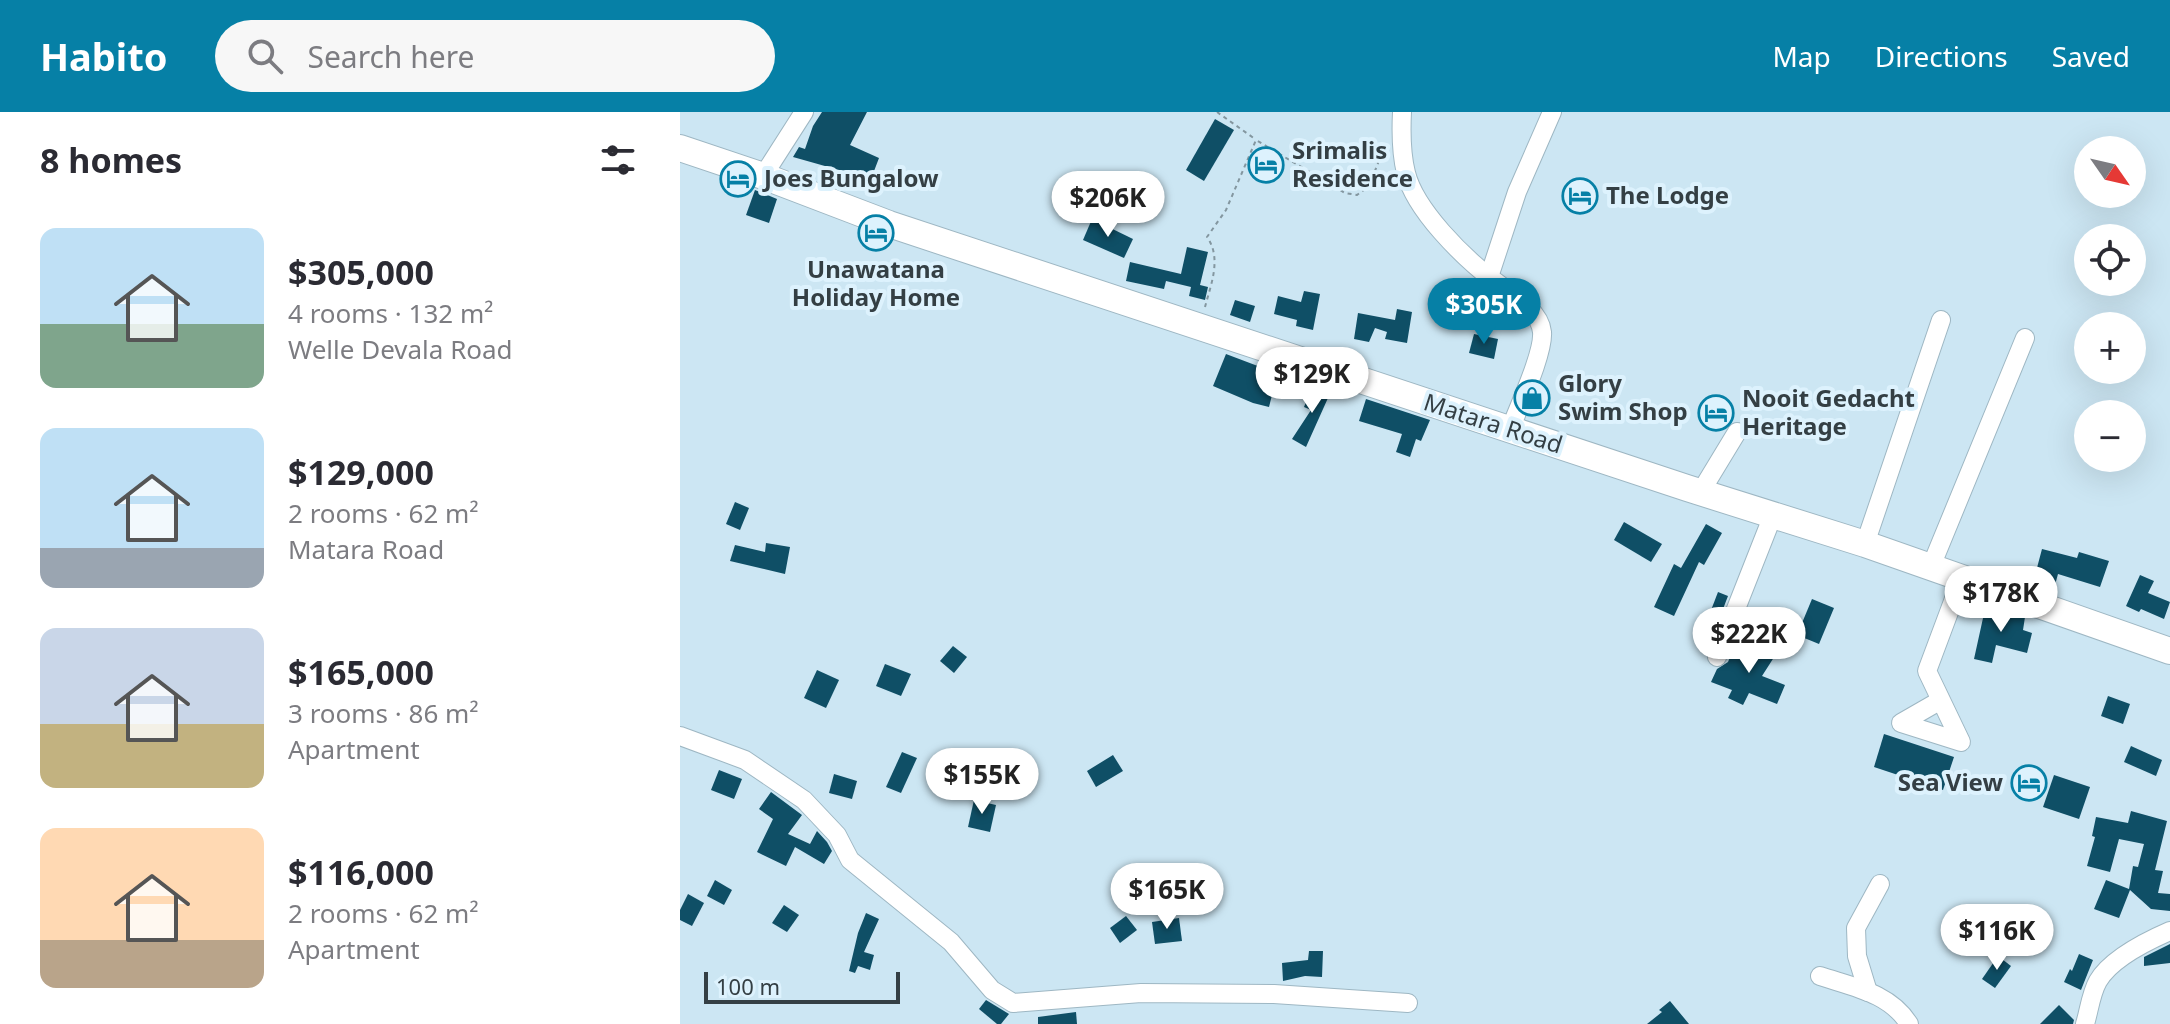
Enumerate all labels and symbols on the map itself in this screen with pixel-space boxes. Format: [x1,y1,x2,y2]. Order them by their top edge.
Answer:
place label: Srimalis Residence [1292,133,1413,194]
north arrow [2074,136,2146,208]
hotel icon: Srimalis Residence [1247,146,1285,184]
hotel icon: Joes Bungalow [719,160,757,198]
place label: Joes Bungalow [762,161,939,194]
pin: $206K [1052,171,1164,239]
hotel icon: The Lodge [1561,177,1599,215]
place label: The Lodge [1606,178,1729,211]
hotel icon: Unawatana Holiday Home [857,214,895,252]
place label: Unawatana Holiday Home [792,252,960,313]
pin: $305K [1428,278,1540,346]
pin: $129K [1256,347,1368,415]
place label: Glory Swim Shop [1558,366,1688,427]
shop icon: Glory Swim Shop [1513,379,1551,417]
place label: Nooit Gedacht Heritage [1742,381,1915,442]
street label: Matara Road [1420,385,1567,461]
hotel icon: Nooit Gedacht Heritage [1697,394,1735,432]
pin: $178K [1945,566,2057,634]
pin: $222K [1693,607,1805,675]
pin: $155K [926,748,1038,816]
hotel icon: Sea View [2010,764,2048,802]
place label: Sea View [1898,765,2003,798]
pin: $165K [1111,863,1223,931]
pin: $116K [1941,904,2053,972]
scale bar [704,968,900,1004]

